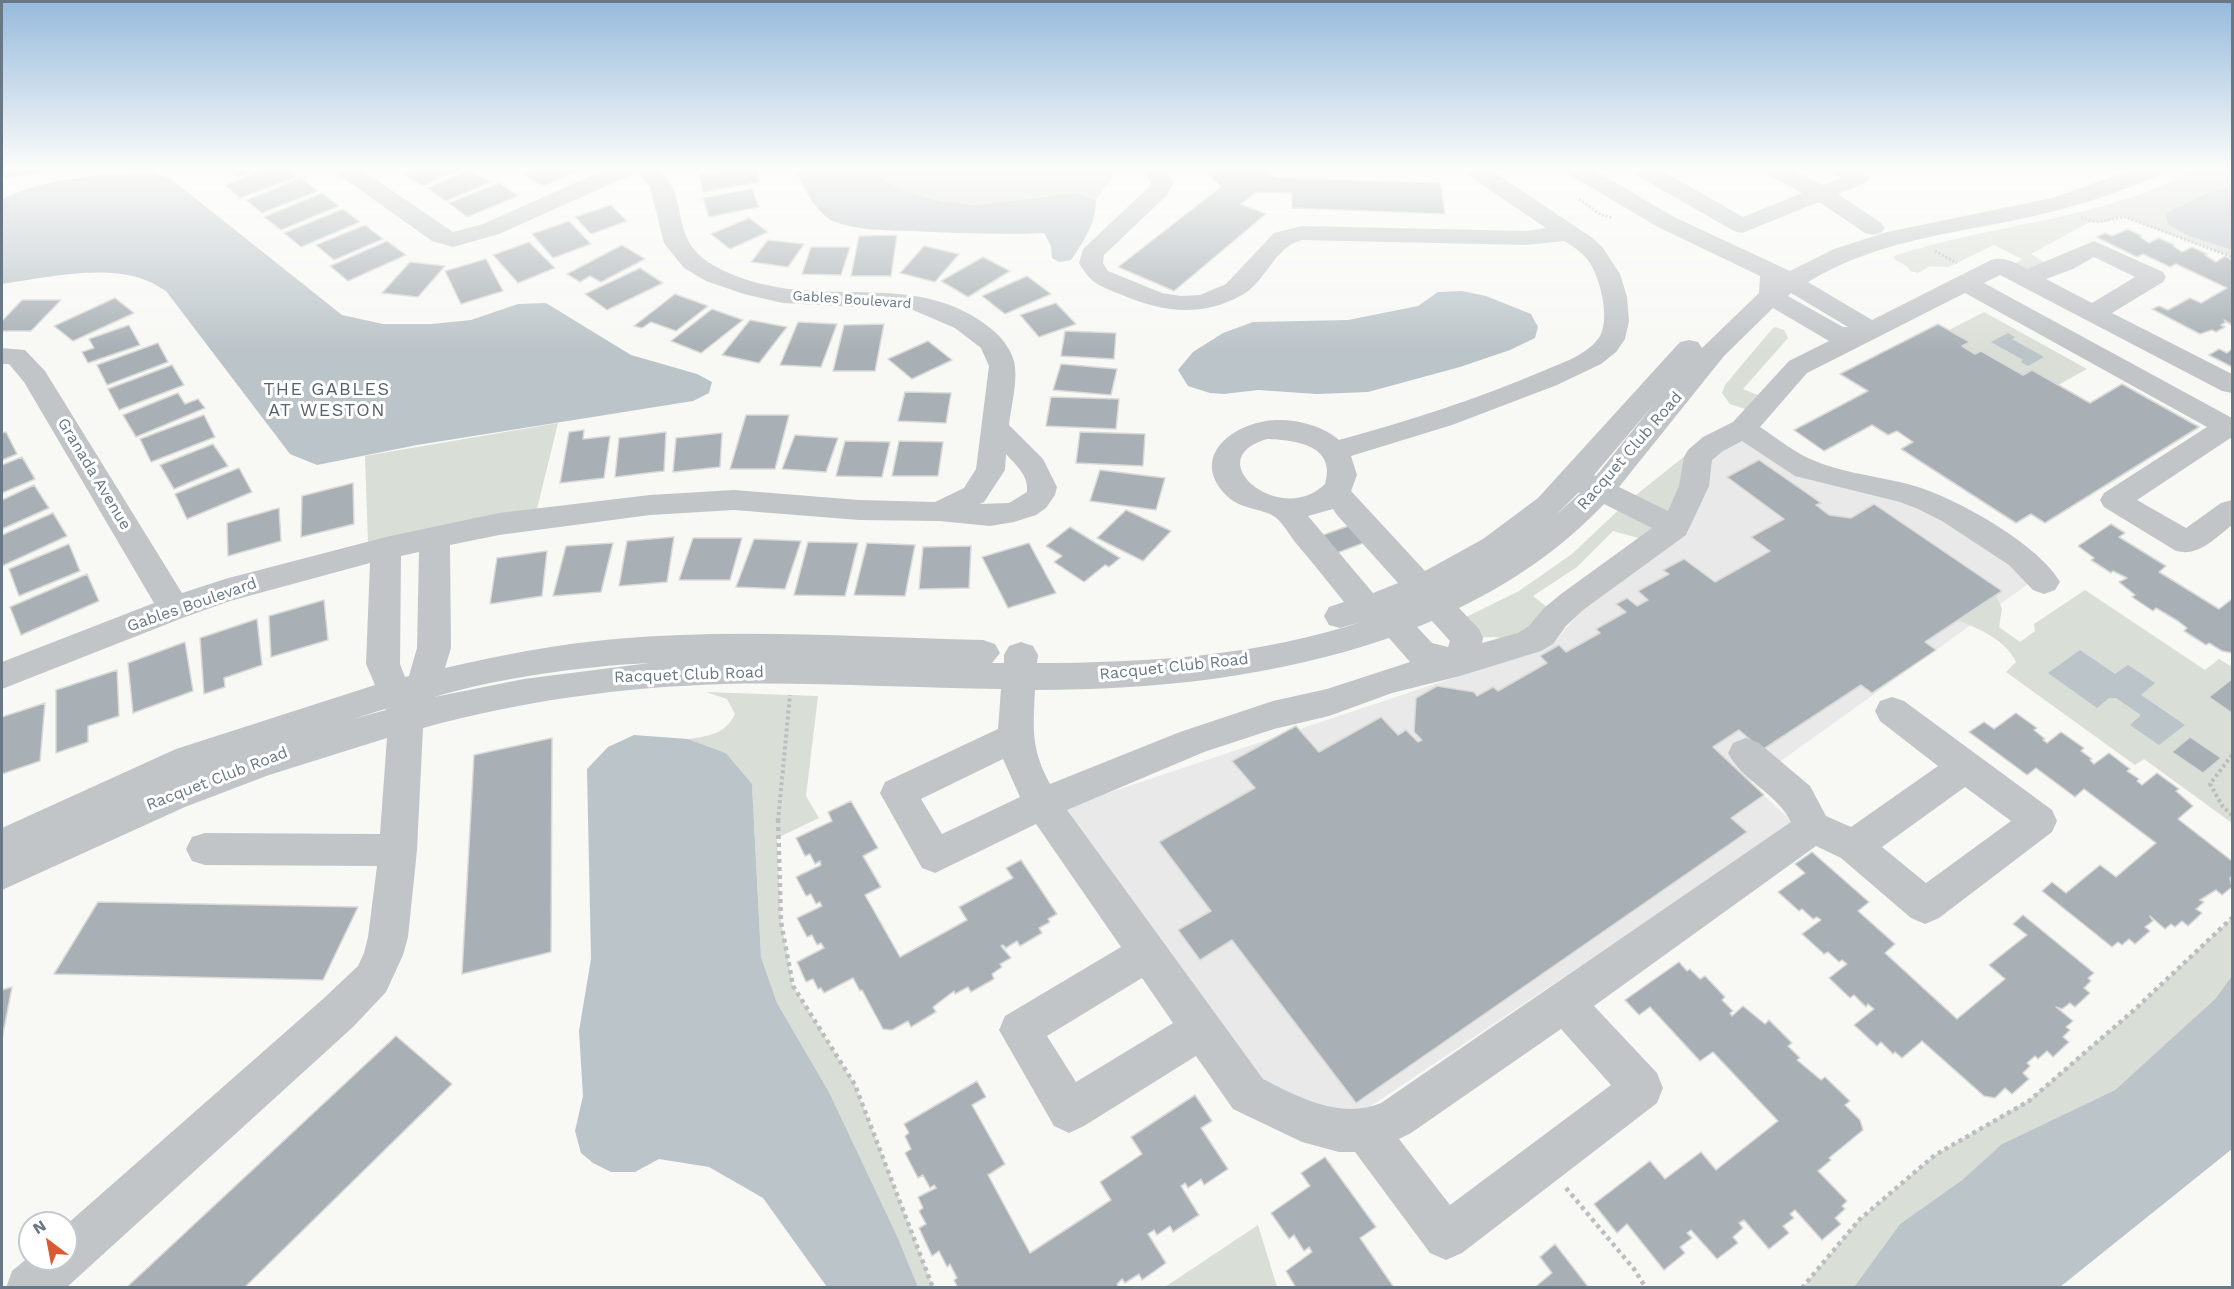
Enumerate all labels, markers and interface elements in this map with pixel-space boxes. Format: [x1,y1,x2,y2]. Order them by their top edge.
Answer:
street label: Gables Boulevard [792,287,912,313]
district label: THE GABLES AT WESTON [263,379,391,422]
street label: Racquet Club Road [1574,388,1686,514]
street label: Granada Avenue [53,415,135,533]
street label: Gables Boulevard [125,574,259,636]
street label: Racquet Club Road [1098,650,1250,684]
street label: Racquet Club Road [614,663,764,687]
street label: Racquet Club Road [144,743,290,815]
north arrow [18,1211,78,1271]
text: N [29,1216,49,1238]

